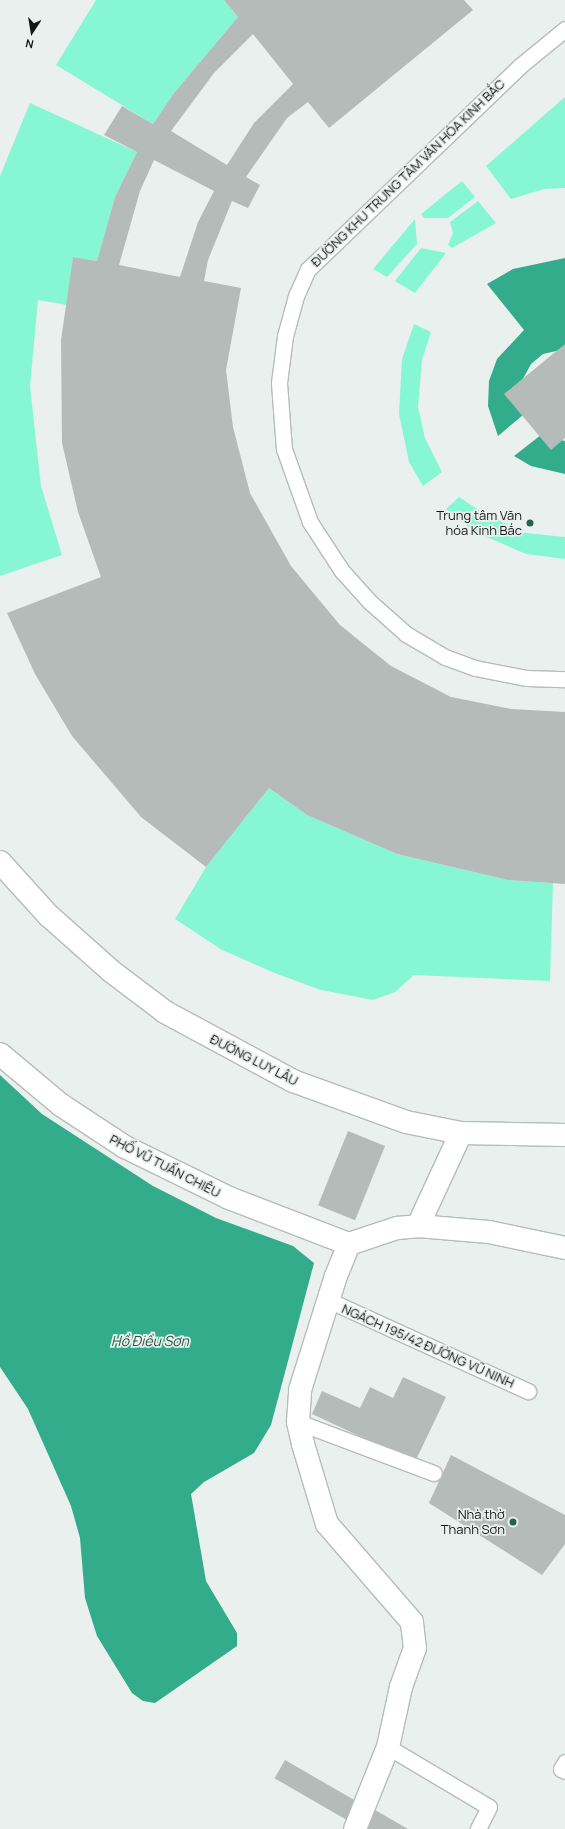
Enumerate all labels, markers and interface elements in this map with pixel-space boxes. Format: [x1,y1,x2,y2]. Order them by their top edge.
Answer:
north arrow [12,12,52,52]
text: N [24,36,35,52]
street label: ĐƯỜNG KHU TRUNG TÂM VĂN HÓA KINH BẮC [308,76,508,270]
place label: Trung tâm Văn hóa Kinh Bắc [436,508,522,539]
marker: Trung tâm Văn hóa Kinh Bắc [525,518,535,528]
street label: ĐƯỜNG LUY LÂU [207,1031,301,1089]
street label: PHỐ VŨ TUẤN CHIÊU [107,1131,223,1201]
street label: NGÁCH 195/42 ĐƯỜNG VŨ NINH [339,1301,517,1391]
water label: Hồ Điều Sơn [111,1333,189,1349]
place label: Nhà thờ Thanh Sơn [441,1507,505,1538]
marker: Nhà thờ Thanh Sơn [508,1517,518,1527]

